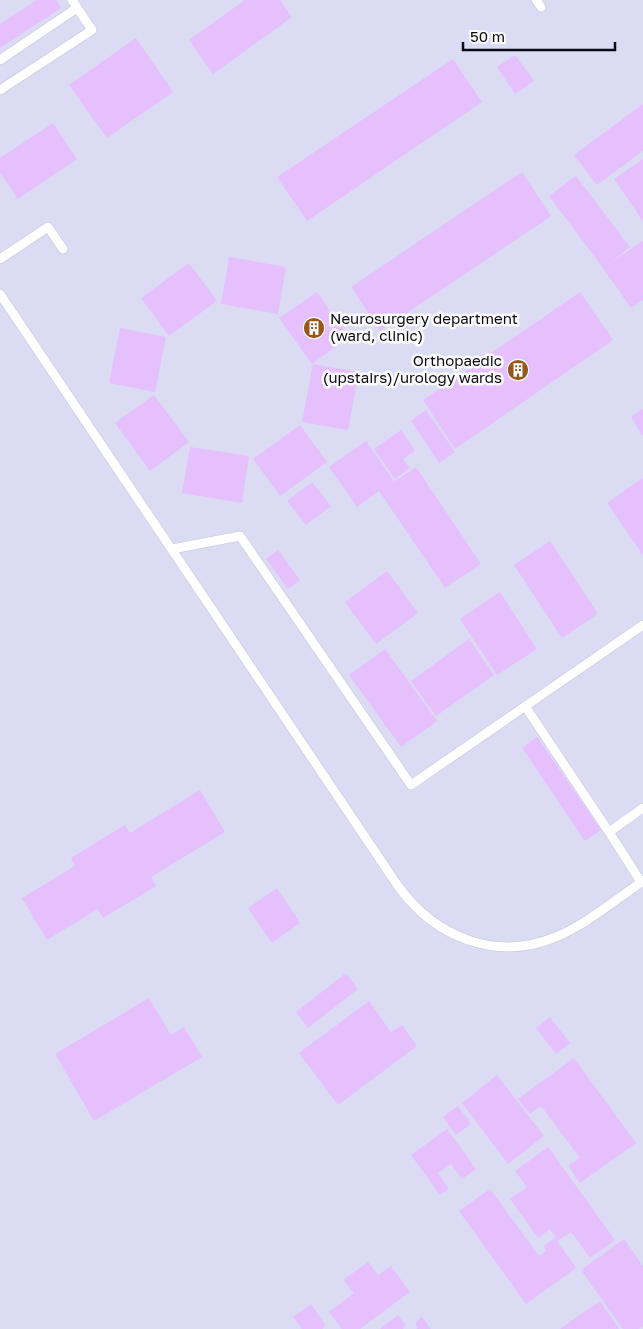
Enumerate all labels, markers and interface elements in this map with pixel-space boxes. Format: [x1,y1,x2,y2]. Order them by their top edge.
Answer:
scale bar [463,20,616,52]
text: 50 m [470,27,505,45]
place label: Neurosurgery department (ward, clinic) [330,309,518,344]
building icon: Neurosurgery department (ward, clinic) [302,316,326,340]
place label: Orthopaedic (upstairs)/urology wards [323,351,502,386]
building icon: Orthopaedic (upstairs)/urology wards [506,358,530,382]

